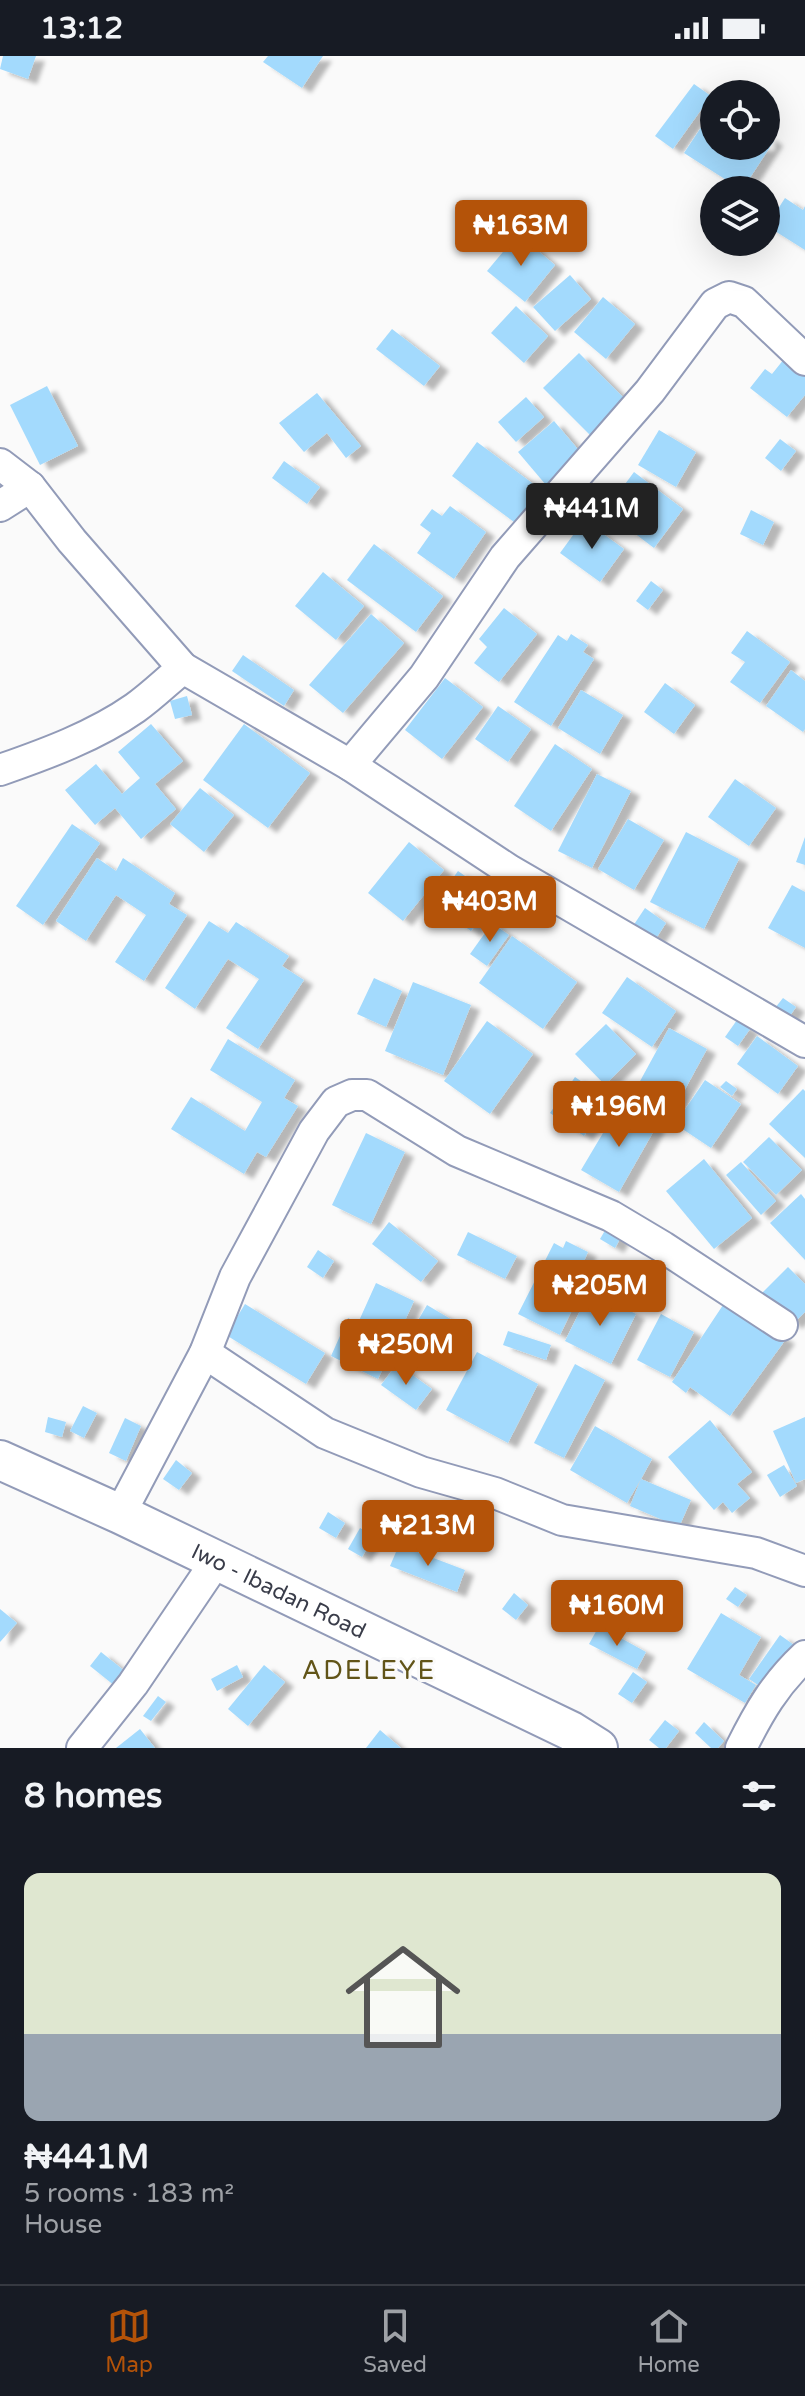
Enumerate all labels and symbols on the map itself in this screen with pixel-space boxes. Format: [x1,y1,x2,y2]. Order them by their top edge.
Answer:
pin: ₦163M [465,200,577,268]
pin: ₦441M [536,483,648,551]
pin: ₦403M [434,876,546,944]
pin: ₦196M [563,1081,675,1149]
pin: ₦205M [544,1260,656,1328]
pin: ₦250M [350,1319,462,1387]
pin: ₦213M [372,1500,484,1568]
street label: Iwo - Ibadan Road [187,1538,370,1644]
pin: ₦160M [561,1580,673,1648]
district label: ADELEYE [302,1655,436,1686]

